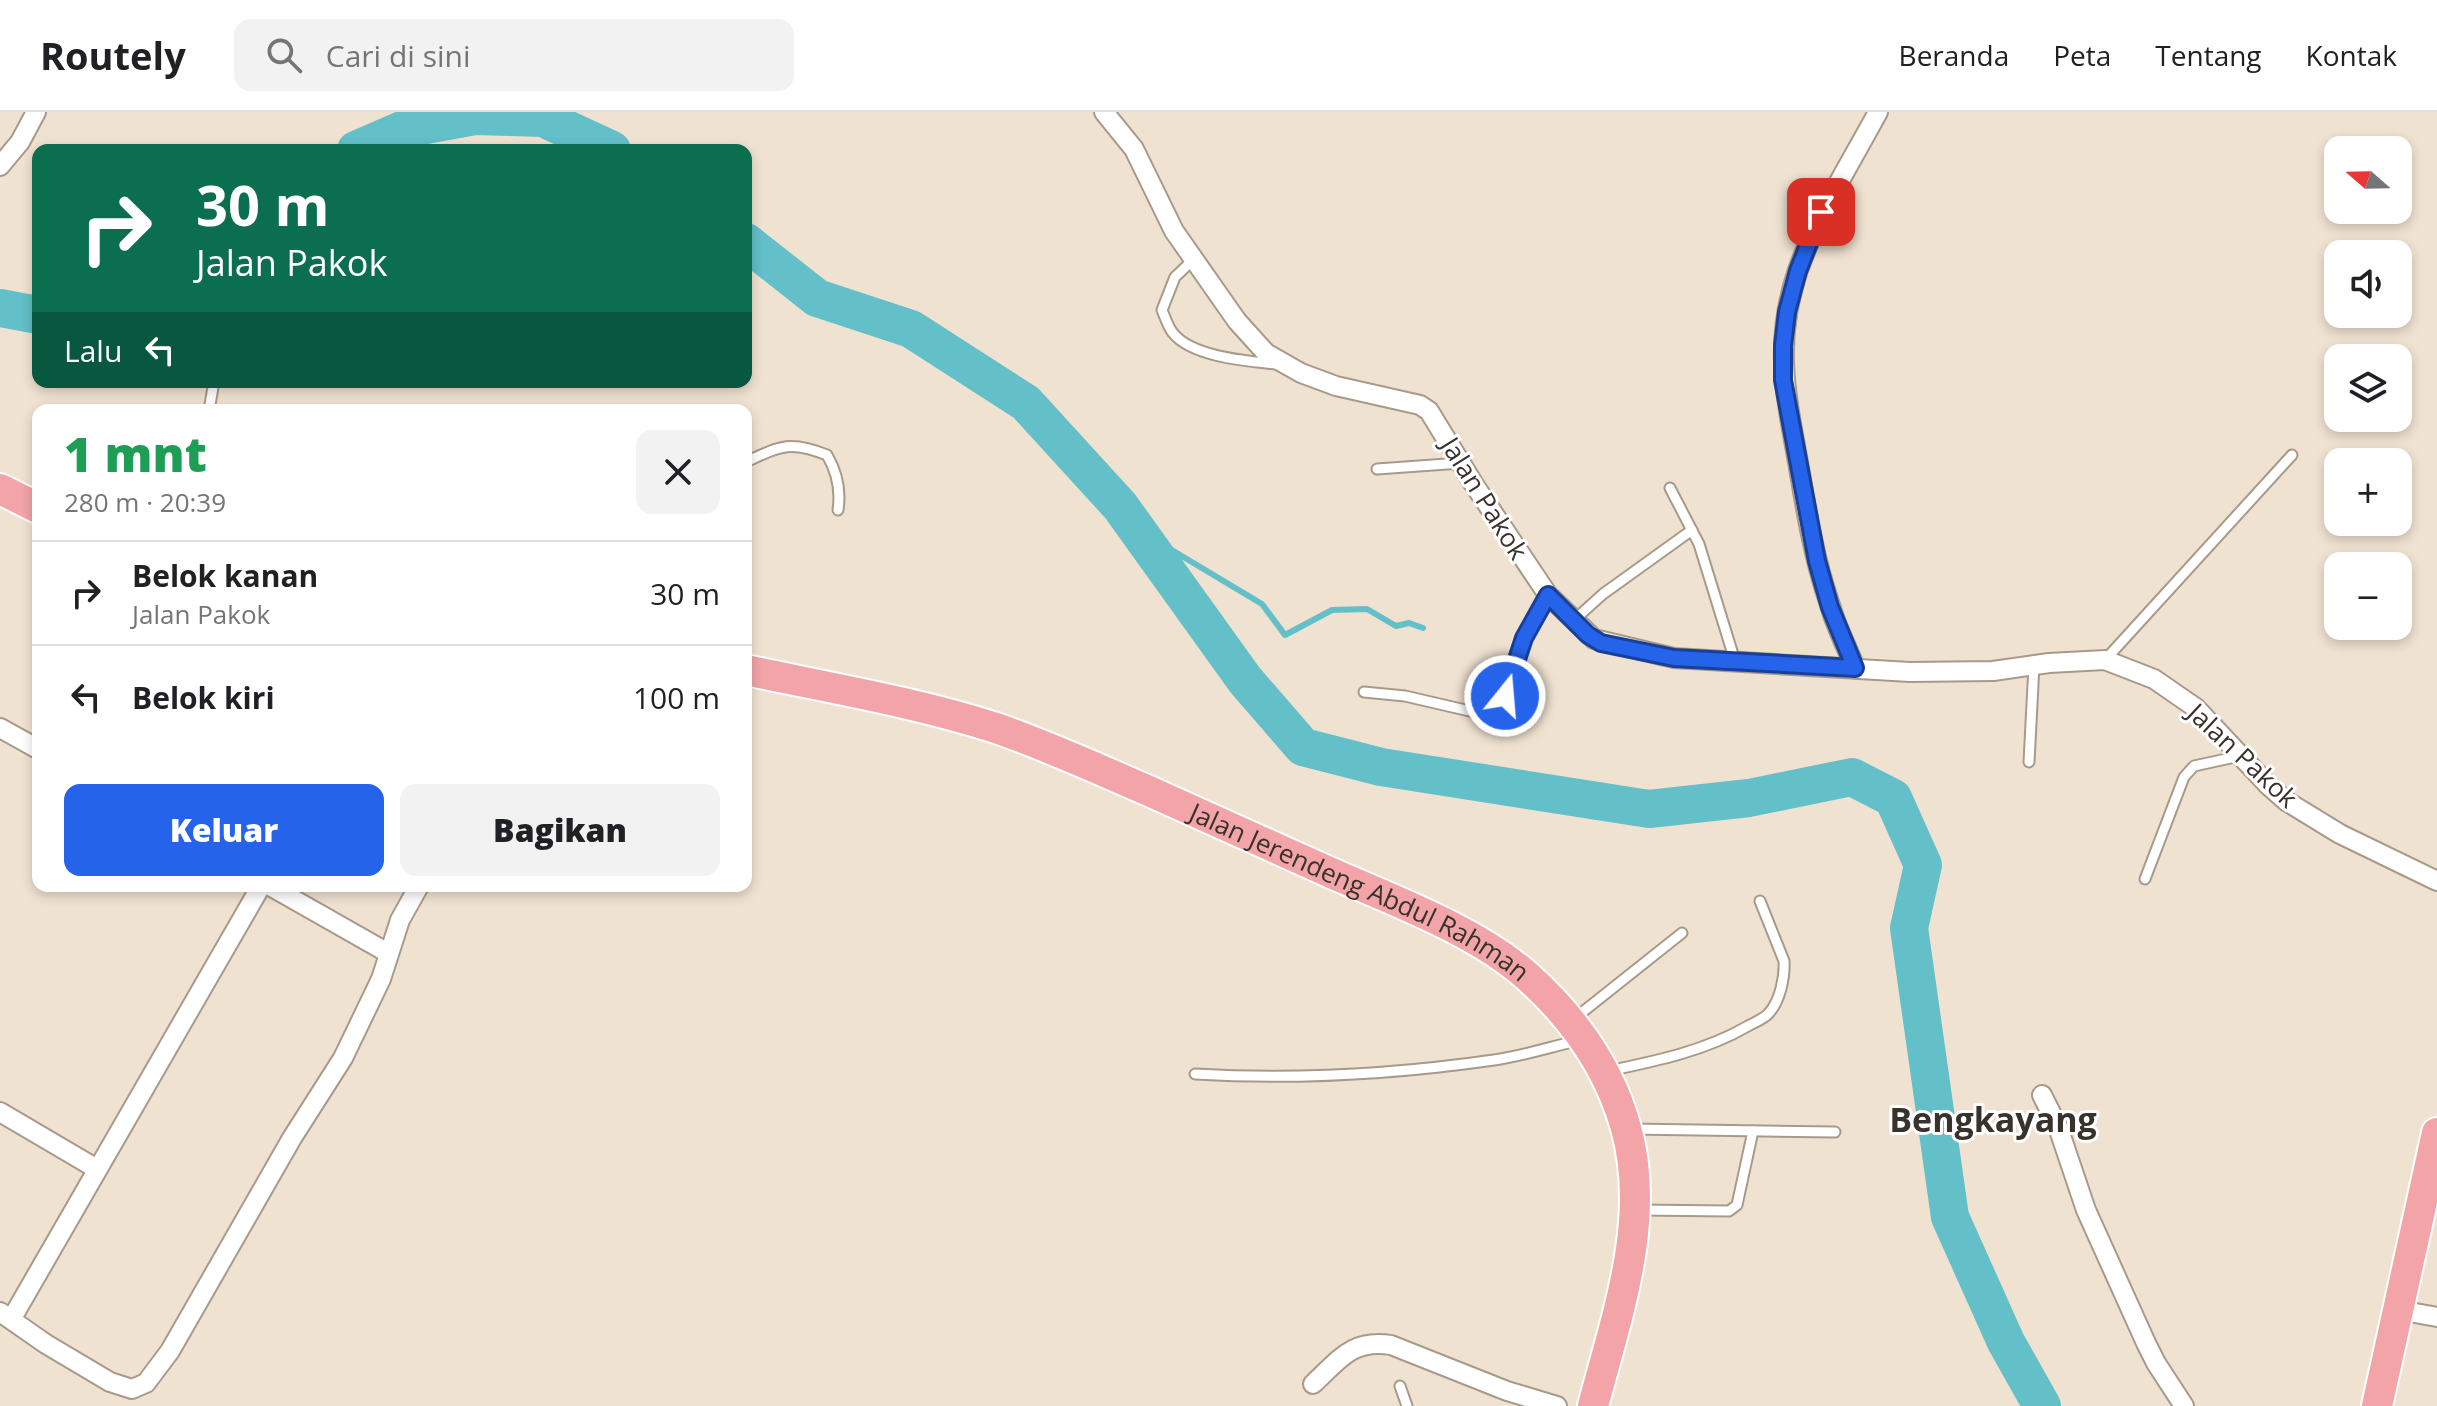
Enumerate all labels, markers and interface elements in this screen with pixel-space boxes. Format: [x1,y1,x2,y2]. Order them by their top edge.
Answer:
search box [234,19,794,91]
text: Routely [40,29,186,81]
icon: search [262,33,306,77]
text: Cari di sini [326,35,471,76]
text: Beranda [1899,36,2009,74]
text: Peta [2053,36,2111,74]
text: Tentang [2155,36,2262,74]
text: Kontak [2306,36,2397,74]
north arrow [2324,136,2412,224]
map controls [2324,136,2412,640]
text: 30 m [196,166,330,242]
icon: right [64,176,168,280]
pin [1787,178,1855,246]
icon: arrive [1799,190,1843,234]
text: Jalan Pakok [196,238,387,287]
button: sound [2324,240,2412,328]
icon: left [138,328,182,372]
text: Lalu [64,330,122,371]
button: layers [2324,344,2412,432]
text: 1 mnt [64,421,207,486]
street label: Jalan Pakok [1432,427,1537,566]
button: close [636,430,720,514]
button: + [2324,448,2412,536]
text: 280 m · 20:39 [64,484,226,520]
button: − [2324,552,2412,640]
text: Belok kanan [132,555,318,596]
icon: right [64,571,108,615]
text: 30 m [650,573,720,614]
text: Jalan Pakok [132,596,270,632]
position arrow [1463,654,1547,738]
icon: left [64,675,108,719]
text: Belok kiri [132,677,275,718]
text: 100 m [633,677,720,718]
street label: Jalan Pakok [2178,693,2306,816]
button: Keluar [64,784,384,876]
button: Bagikan [400,784,720,876]
street label: Jalan Jerendeng Abdul Rahman [1182,793,1538,989]
district label: Bengkayang [1889,1096,2097,1142]

